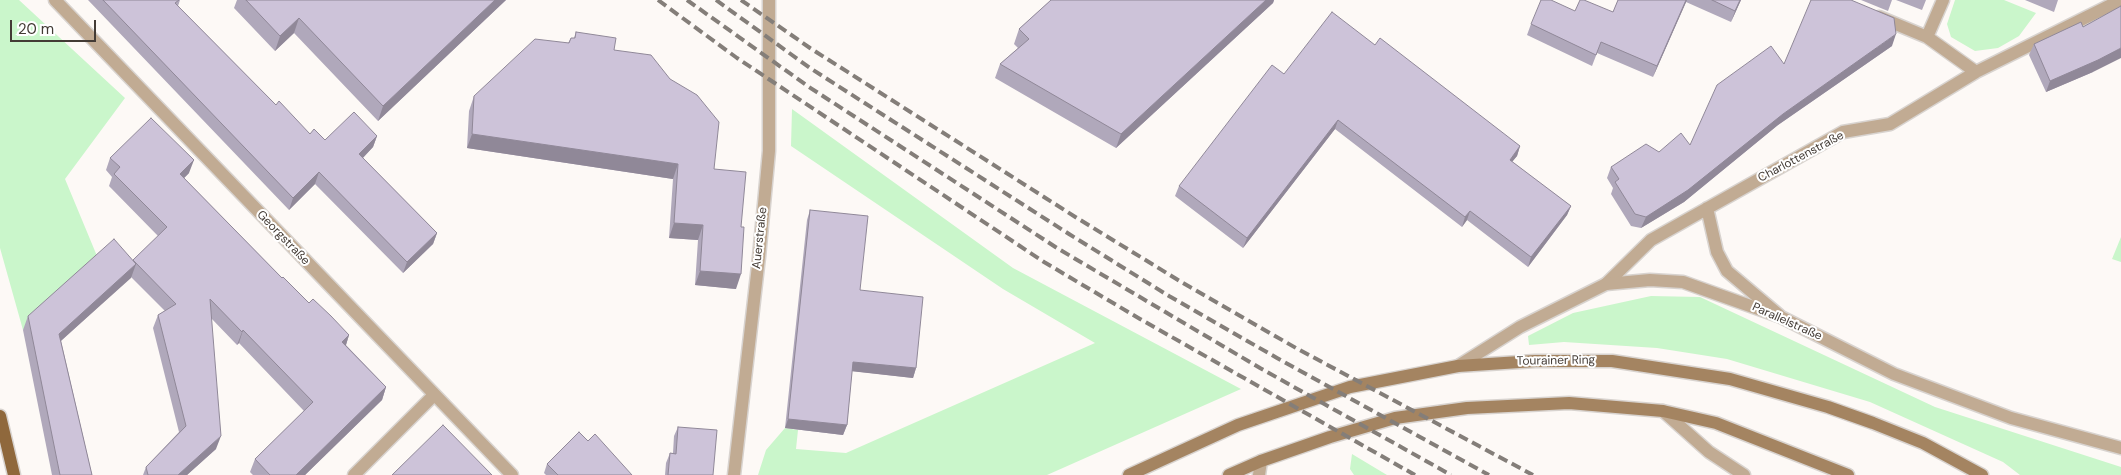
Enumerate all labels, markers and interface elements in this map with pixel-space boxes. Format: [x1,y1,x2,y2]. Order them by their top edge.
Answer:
scale bar [12,10,99,42]
text: 20 m [18,19,54,39]
street label: Charlottenstraße [1756,128,1846,186]
street label: Auerstraße [750,206,770,270]
street label: Georgstraße [253,208,313,268]
street label: Parallelstraße [1750,300,1824,344]
street label: Tourainer Ring [1517,353,1595,369]

